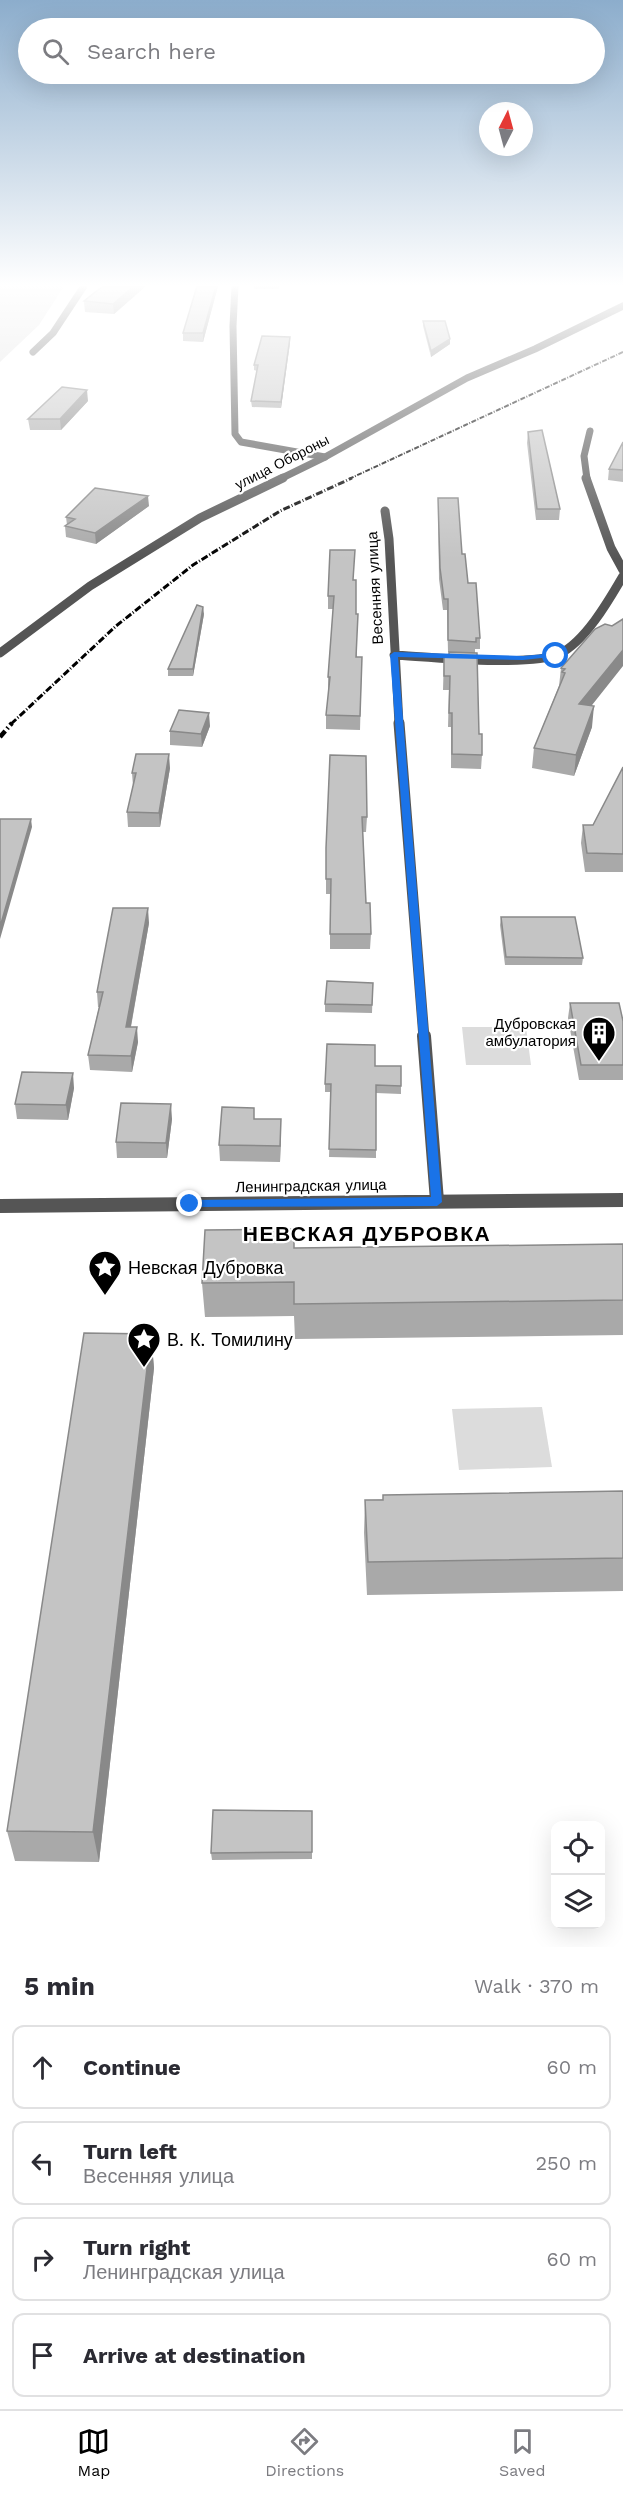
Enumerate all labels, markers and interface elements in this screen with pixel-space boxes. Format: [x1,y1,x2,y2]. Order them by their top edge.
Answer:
search box [18,18,605,84]
icon: search [39,35,72,68]
text: Search here [87,39,216,64]
north arrow [479,102,533,156]
street label: улица Обороны [232,431,332,493]
street label: Весенняя улица [363,530,387,645]
route start [542,642,568,668]
place label: Дубровская амбулатория [485,1015,576,1050]
building icon: Дубровская амбулатория [581,1015,617,1062]
street label: Ленинградская улица [235,1176,387,1196]
route end [176,1190,202,1216]
district label: НЕВСКАЯ ДУБРОВКА [243,1221,491,1246]
place icon: Невская Дубровка [87,1249,123,1296]
place label: Невская Дубровка [128,1257,284,1278]
place icon: В. К. Томилину [126,1321,162,1368]
place label: В. К. Томилину [167,1329,293,1350]
map controls [551,1821,605,1929]
button: locate [551,1821,605,1875]
button: layers [551,1875,605,1929]
text: 5 min [24,1971,95,2001]
text: Walk · 370 m [474,1974,599,1998]
icon: ahead [26,2051,59,2084]
text: Continue [83,2055,181,2080]
text: 60 m [547,2055,597,2079]
text: Turn left [83,2139,177,2164]
icon: left [26,2147,59,2180]
text: 250 m [535,2151,597,2175]
text: Весенняя улица [83,2164,234,2188]
text: Turn right [83,2235,190,2260]
icon: right [26,2243,59,2276]
text: 60 m [547,2247,597,2271]
text: Ленинградская улица [83,2260,285,2284]
icon: arrive [26,2339,59,2372]
text: Arrive at destination [83,2343,306,2368]
tab: Map [77,2425,110,2480]
tab: Directions [265,2425,344,2480]
tab: Saved [499,2425,546,2480]

